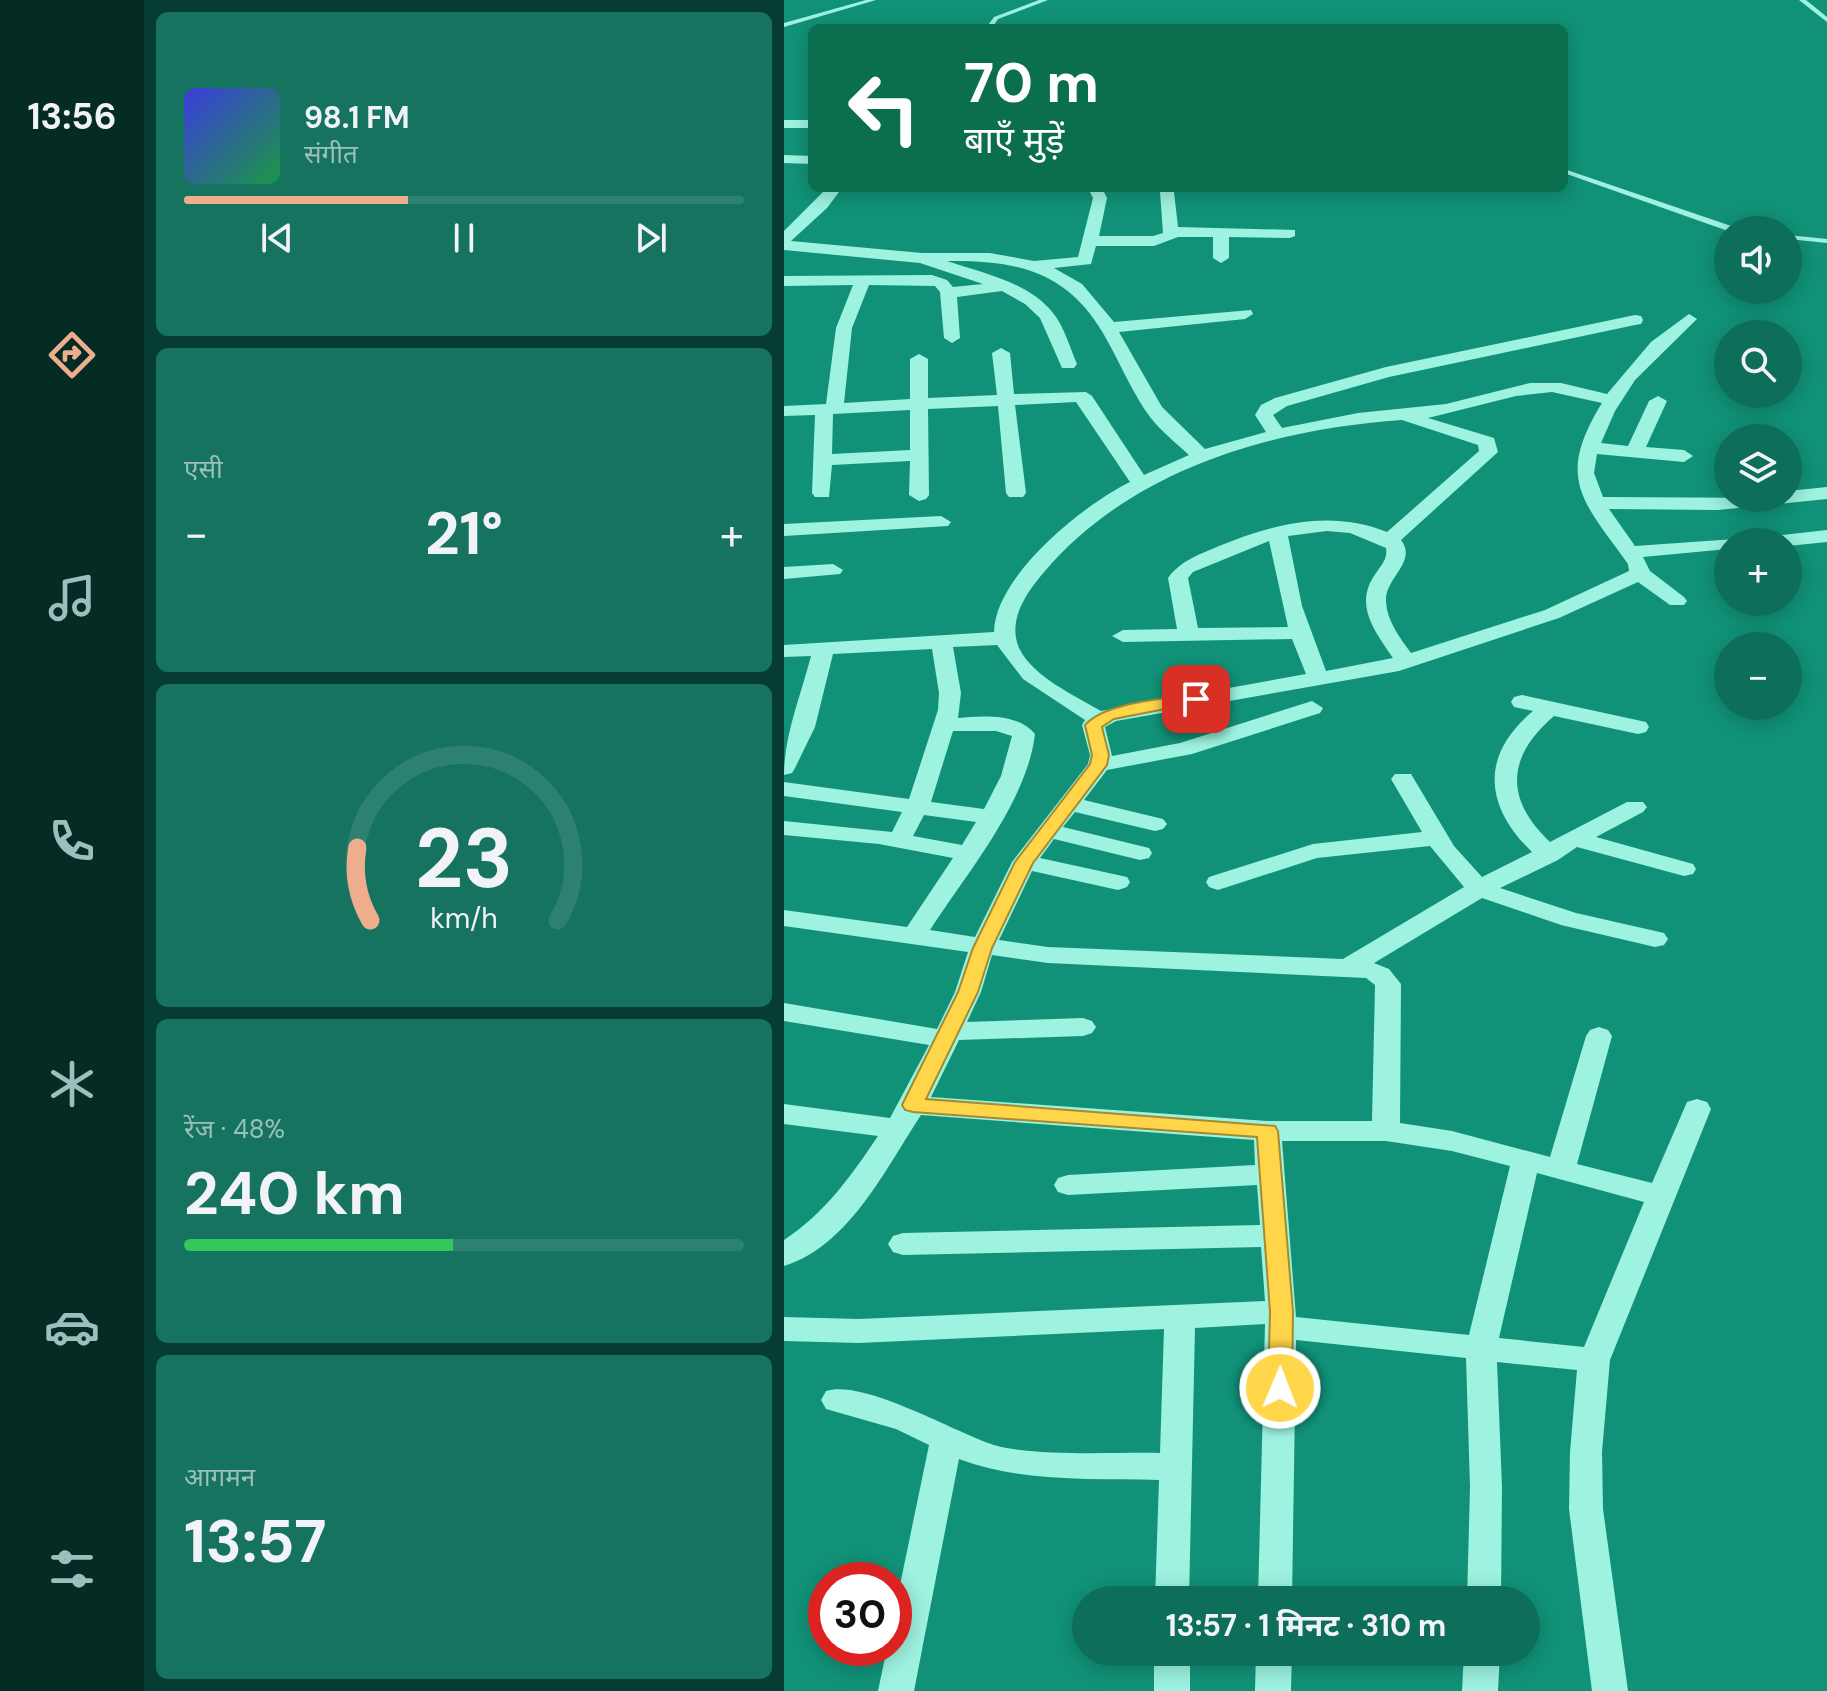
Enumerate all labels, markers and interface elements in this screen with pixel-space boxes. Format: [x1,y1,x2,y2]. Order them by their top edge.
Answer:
text: 70 m [964,46,1099,119]
icon: left [832,56,936,160]
text: 13:56 [27,93,117,140]
text: 98.1 FM [304,98,410,137]
text: बाएँ मुड़ें [964,117,1064,164]
text: संगीत [304,137,358,171]
icon: previous [255,216,299,260]
icon: pause [442,216,486,260]
icon: next [629,216,673,260]
map controls [1714,216,1802,720]
button: sound [1714,216,1802,304]
button: search [1714,320,1802,408]
icon: directions [44,327,100,383]
button: layers [1714,424,1802,512]
text: एसी [184,452,223,486]
text: 21° [425,494,503,573]
text: − [184,505,208,563]
text: + [720,505,744,563]
button: + [1714,528,1802,616]
icon: music [44,570,100,626]
button: − [1714,632,1802,720]
pin [1162,665,1230,733]
icon: arrive [1174,677,1218,721]
text: 23 [415,804,513,913]
icon: phone [44,813,100,869]
text: km/h [430,901,498,938]
icon: climate [44,1056,100,1112]
text: रेंज · 48% [184,1112,285,1146]
text: 240 km [184,1154,405,1233]
icon: car [44,1299,100,1355]
position arrow [1238,1346,1322,1430]
text: आगमन [184,1460,255,1494]
text: 13:57 [184,1502,326,1581]
icon: filters [44,1541,100,1597]
speed limit sign: 30 [808,1562,912,1666]
text: 13:57 · 1 मिनट · 310 m [1166,1606,1446,1645]

